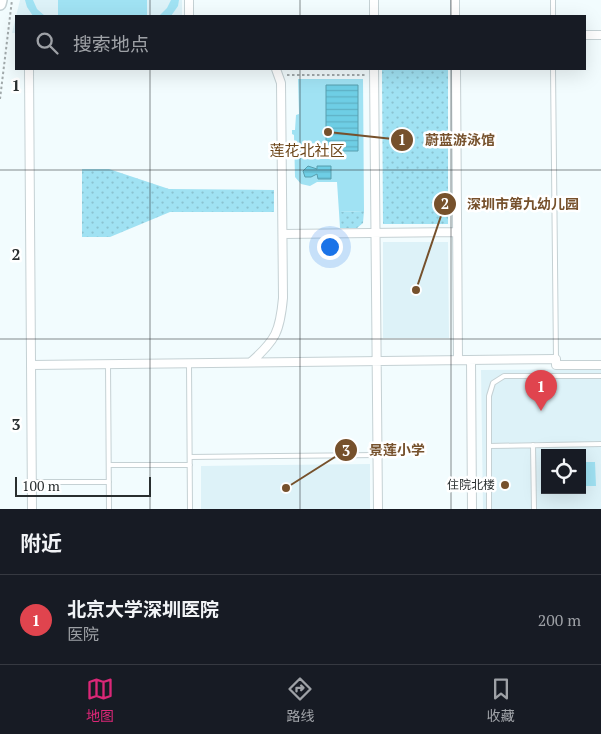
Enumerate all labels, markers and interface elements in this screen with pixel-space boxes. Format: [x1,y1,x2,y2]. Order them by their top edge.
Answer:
search box [15,15,586,70]
icon: search [33,29,61,57]
text: 搜索地点 [73,31,149,56]
text: 1 [11,74,21,96]
callout: 蔚蓝游泳馆 [390,125,505,154]
text: 1 [398,129,406,149]
text: 蔚蓝游泳馆 [425,130,495,149]
district label: 莲花北社区 [269,140,345,160]
callout: 深圳市第九幼儿园 [432,190,589,219]
text: 2 [441,193,449,213]
text: 深圳市第九幼儿园 [467,194,579,213]
your location [317,234,343,260]
text: 2 [11,243,21,265]
pin: 1 [525,370,557,411]
text: 3 [11,413,21,435]
callout: 景莲小学 [334,436,435,465]
text: 3 [342,440,350,460]
text: 景莲小学 [369,440,425,459]
map controls [541,449,586,494]
button: locate [541,449,586,494]
scale bar [15,474,151,497]
text: 100 m [22,476,60,495]
place label: 住院北楼 [447,477,495,492]
marker: 住院北楼 [499,479,511,491]
text: 附近 [20,529,62,557]
text: 北京大学深圳医院 [67,596,219,621]
text: 1 [31,609,41,631]
text: 200 m [538,609,581,631]
text: 医院 [67,623,99,645]
tab: 地图 [86,675,114,725]
tab: 路线 [286,675,314,725]
tab: 收藏 [487,675,515,725]

